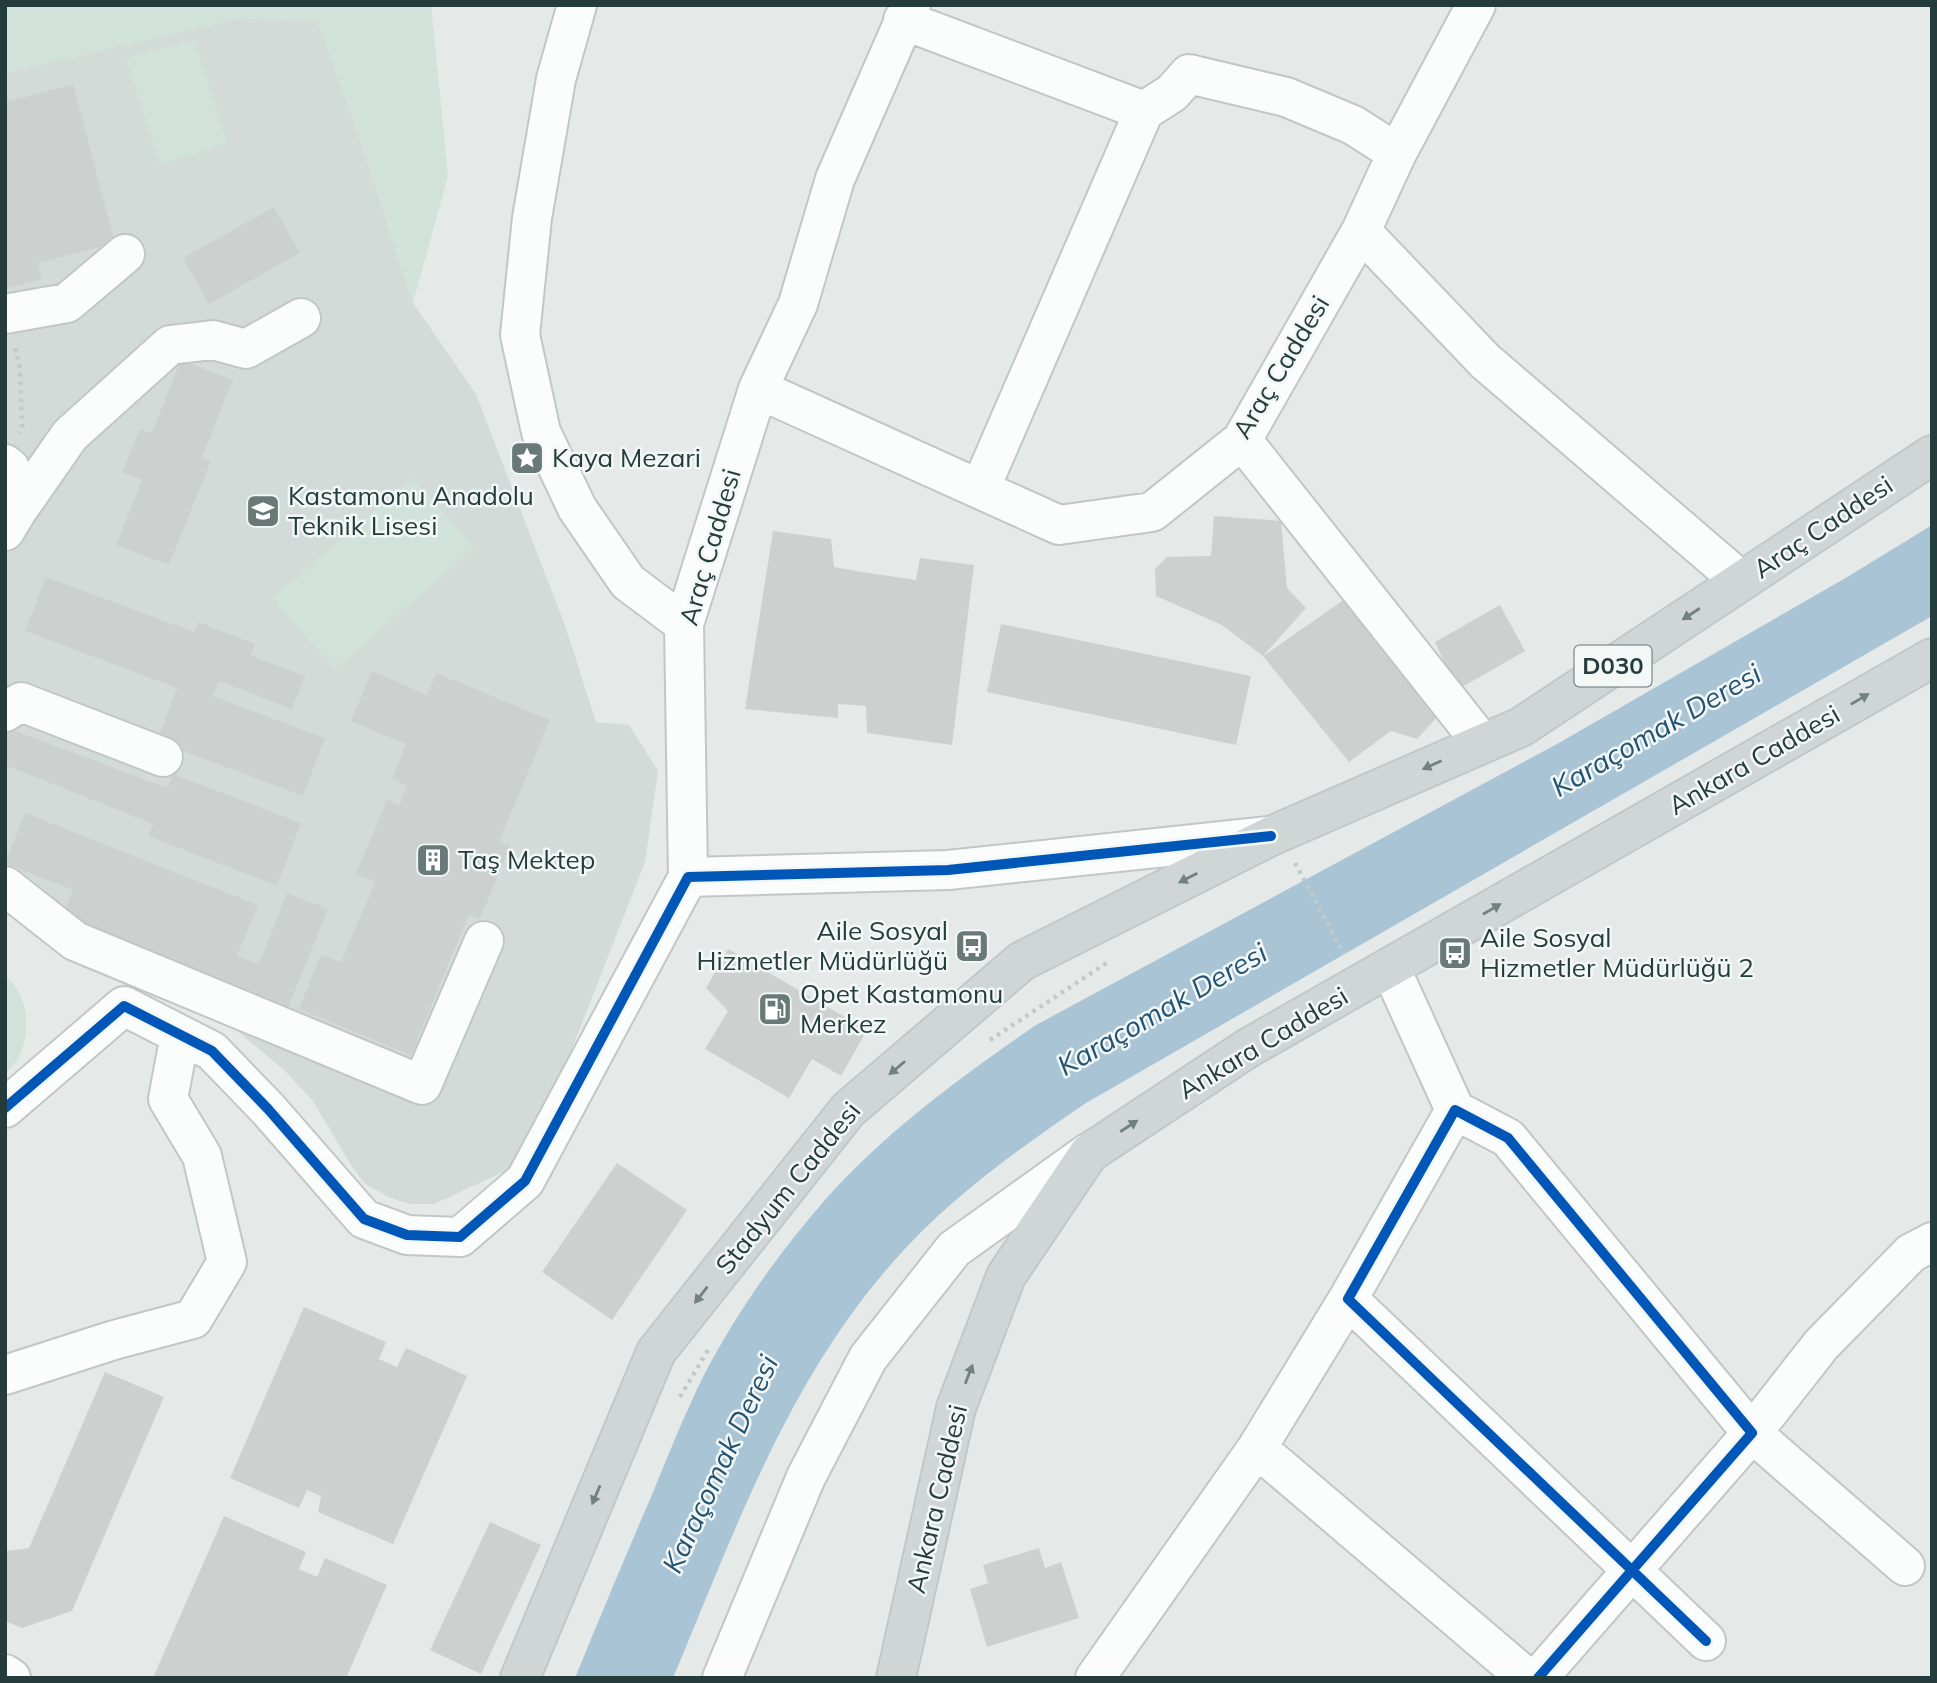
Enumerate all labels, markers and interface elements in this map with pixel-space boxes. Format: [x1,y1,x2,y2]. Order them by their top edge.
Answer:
street label: Araç Caddesi [1225,289,1336,444]
place icon: Kaya Mezari [508,439,546,477]
place label: Kaya Mezari [552,441,701,474]
street label: Araç Caddesi [671,465,748,629]
street label: Araç Caddesi [1747,468,1899,585]
place label: Kastamonu Anadolu Teknik Lisesi [288,479,534,542]
school or university icon: Kastamonu Anadolu Teknik Lisesi [244,492,282,530]
one-way arrow [1682,607,1700,621]
road number: D030 [1574,646,1652,686]
water label: Karaçomak Deresi [1545,655,1767,804]
one-way arrow [1851,693,1870,705]
street label: Ankara Caddesi [1662,697,1845,822]
one-way arrow [1422,759,1442,771]
building icon: Taş Mektep [414,841,452,879]
place label: Taş Mektep [458,843,595,876]
one-way arrow [1178,872,1198,883]
one-way arrow [1483,903,1502,915]
place label: Aile Sosyal Hizmetler Müdürlüğü [697,914,948,977]
place label: Aile Sosyal Hizmetler Müdürlüğü 2 [1480,921,1754,984]
bus stop icon: Aile Sosyal Hizmetler Müdürlüğü [953,927,991,965]
water label: Karaçomak Deresi [1051,934,1273,1083]
bus stop icon: Aile Sosyal Hizmetler Müdürlüğü 2 [1436,934,1474,972]
place label: Opet Kastamonu Merkez [800,977,1003,1040]
street label: Ankara Caddesi [1172,979,1354,1106]
fuel station icon: Opet Kastamonu Merkez [756,990,794,1028]
one-way arrow [888,1060,906,1076]
street label: Stadyum Caddesi [708,1095,867,1281]
one-way arrow [1120,1119,1138,1133]
one-way arrow [694,1286,709,1303]
water label: Karaçomak Deresi [654,1349,785,1578]
one-way arrow [964,1363,975,1384]
street label: Ankara Caddesi [899,1401,974,1596]
one-way arrow [591,1484,602,1505]

